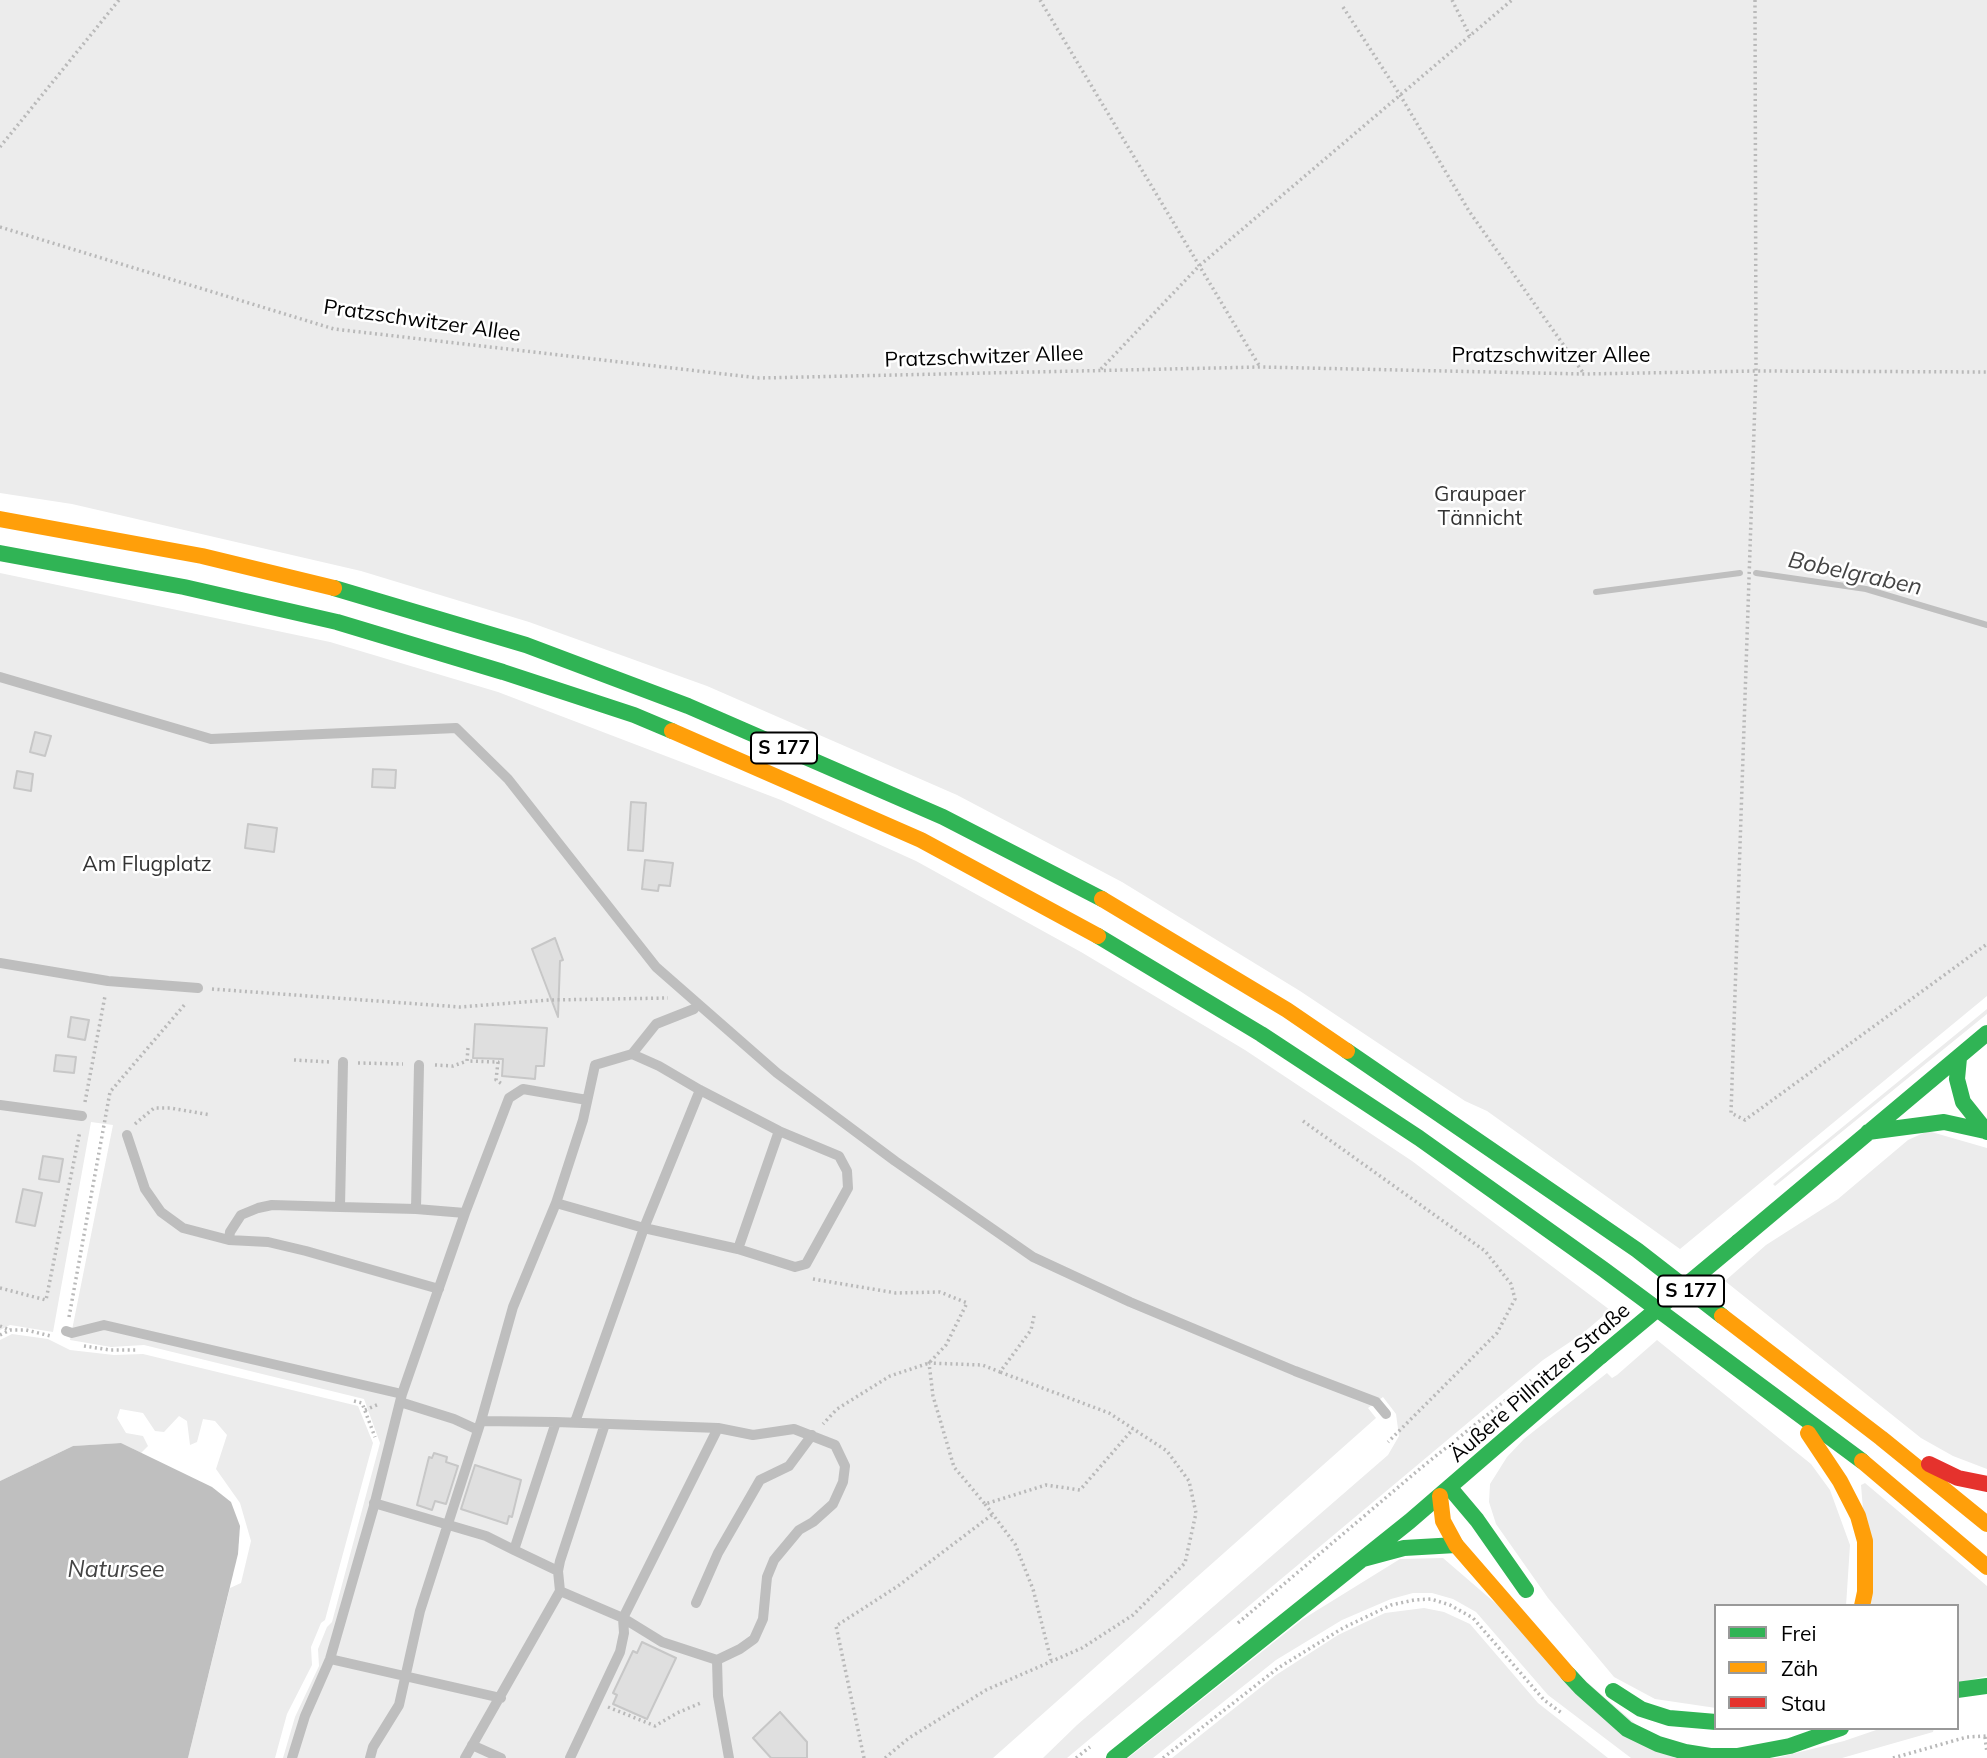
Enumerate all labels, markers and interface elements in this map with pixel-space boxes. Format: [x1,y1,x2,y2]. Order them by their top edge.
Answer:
street label: Pratzschwitzer Allee [322,295,522,347]
street label: Pratzschwitzer Allee [884,341,1084,373]
street label: Pratzschwitzer Allee [1452,343,1650,369]
park label: Graupaer Tännicht [1434,482,1526,532]
water label: Bobelgraben [1785,546,1925,602]
road number: S 177 [751,733,817,764]
park label: Am Flugplatz [82,852,212,878]
road number: S 177 [1658,1275,1724,1306]
street label: Äußere Pillnitzer Straße [1445,1298,1635,1468]
water label: Natursee [68,1556,164,1584]
legend [1714,1604,1959,1730]
text: Frei [1781,1620,1817,1646]
text: Zäh [1781,1655,1818,1681]
text: Stau [1781,1690,1826,1716]

